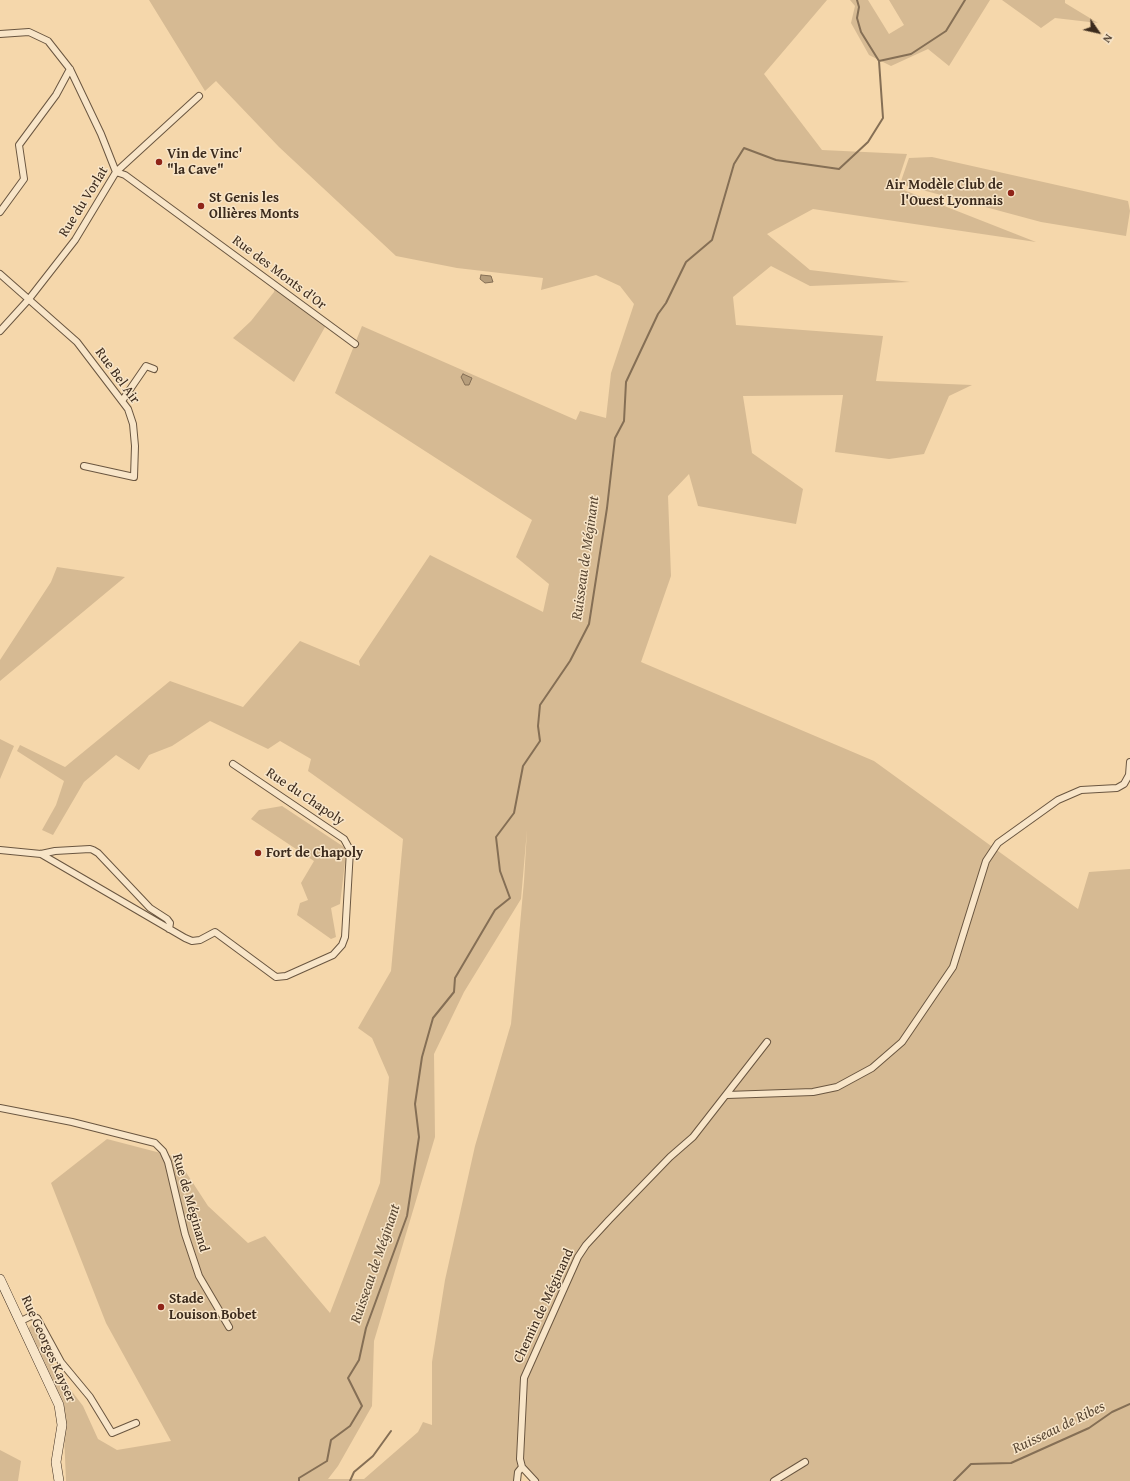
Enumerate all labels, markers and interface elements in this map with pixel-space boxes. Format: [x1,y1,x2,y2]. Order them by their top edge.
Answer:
north arrow [1078,12,1118,52]
text: N [1099,31,1117,46]
place label: Vin de Vinc' "la Cave" [167,146,242,178]
marker: Vin de Vinc' "la Cave" [154,157,164,167]
street label: Rue du Vorlat [56,164,112,240]
place label: Air Modèle Club de l'Ouest Lyonnais [886,177,1003,210]
marker: Air Modèle Club de l'Ouest Lyonnais [1006,188,1016,198]
place label: St Genis les Ollières Monts [209,190,299,222]
marker: St Genis les Ollières Monts [196,201,206,211]
street label: Rue des Monts d'Or [229,232,329,314]
street label: Rue Bel Air [91,345,143,407]
water label: Ruisseau de Méginant [568,495,604,621]
street label: Rue du Chapoly [263,765,347,829]
place label: Fort de Chapoly [266,845,363,861]
marker: Fort de Chapoly [253,848,263,858]
street label: Rue de Méginand [168,1152,212,1254]
water label: Ruisseau de Méginant [347,1202,405,1326]
street label: Chemin de Méginand [510,1246,578,1366]
place label: Stade Louison Bobet [169,1291,257,1324]
street label: Rue Georges Kayser [17,1293,79,1405]
marker: Stade Louison Bobet [156,1302,166,1312]
water label: Ruisseau de Ribes [1010,1398,1108,1458]

